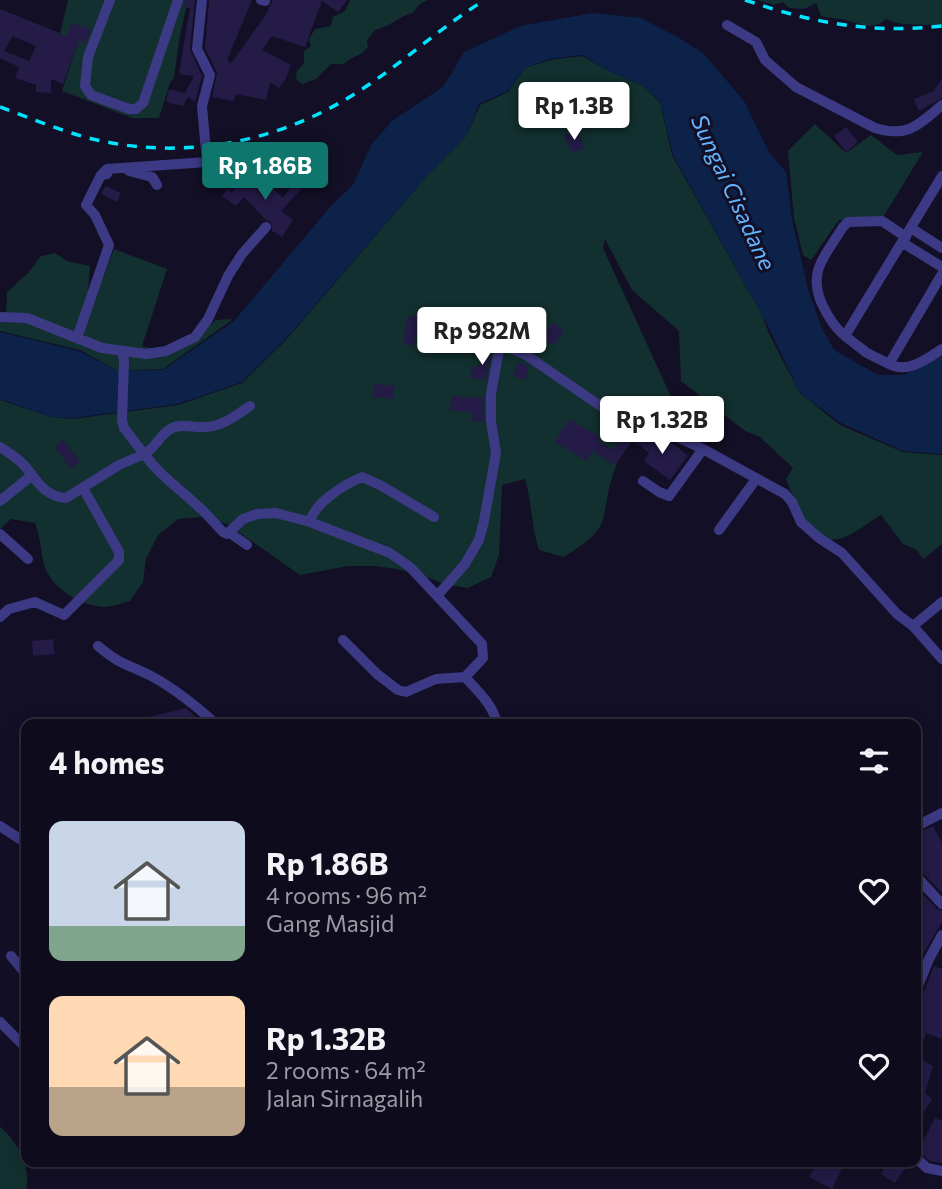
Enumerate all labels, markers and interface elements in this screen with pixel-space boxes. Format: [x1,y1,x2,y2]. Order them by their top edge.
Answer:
pin: Rp 1.3B [509,82,639,142]
text: Rp 1.3B [534,91,614,119]
water label: Sungai Cisadane [686,110,782,274]
pin: Rp 1.86B [193,142,337,202]
text: Rp 1.86B [218,151,312,179]
pin: Rp 982M [417,308,547,367]
text: Rp 982M [433,316,531,344]
pin: Rp 1.32B [590,396,734,456]
text: Rp 1.32B [616,405,708,433]
icon: filters [855,742,893,780]
text: 4 homes [49,743,164,780]
text: Rp 1.86B [266,844,388,881]
icon: home [105,849,189,933]
icon: heart [855,872,893,910]
text: 4 rooms · 96 m² [266,881,427,909]
text: Gang Masjid [266,909,394,937]
text: Rp 1.32B [266,1019,386,1056]
icon: home [105,1024,189,1108]
icon: heart [855,1047,893,1085]
text: 2 rooms · 64 m² [266,1056,426,1084]
text: Jalan Sirnagalih [266,1084,423,1112]

